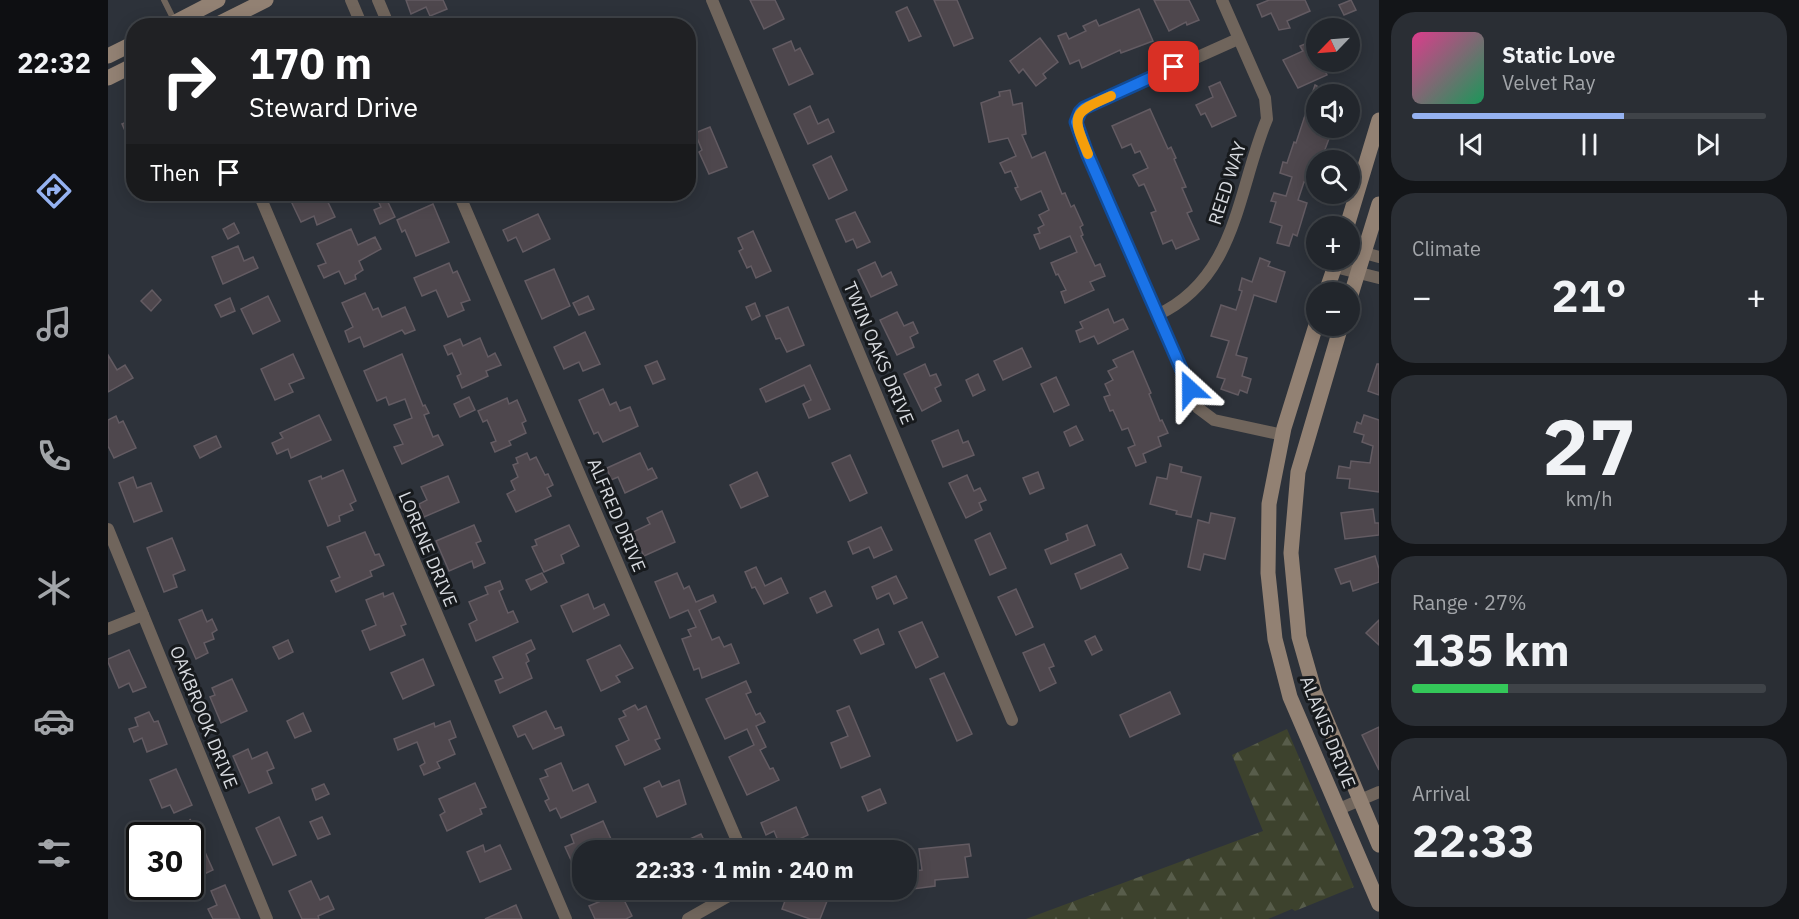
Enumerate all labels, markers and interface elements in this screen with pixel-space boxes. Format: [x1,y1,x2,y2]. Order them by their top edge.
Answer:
north arrow [1306,18,1360,72]
map controls [1306,18,1360,336]
text: 170 m [249,36,372,91]
text: Static Love [1502,40,1615,69]
pin [1148,41,1199,92]
icon: right [150,42,228,120]
text: 22:32 [17,45,91,80]
icon: arrive [1157,50,1190,83]
text: Velvet Ray [1502,69,1595,96]
button: sound [1306,84,1360,138]
text: Steward Drive [249,89,418,124]
icon: previous [1455,128,1488,161]
icon: pause [1573,128,1606,161]
icon: next [1691,128,1724,161]
street label: REED WAY [1203,138,1251,227]
button: search [1306,150,1360,204]
icon: arrive [212,156,245,189]
text: Then [150,158,200,187]
icon: directions [33,170,75,212]
button: + [1306,216,1360,270]
text: Climate [1412,235,1481,262]
text: 21° [1551,266,1627,324]
text: − [1412,275,1432,318]
text: + [1746,275,1766,318]
street label: TWIN OAKS DRIVE [839,278,919,428]
button: − [1306,282,1360,336]
icon: music [33,303,75,345]
position arrow [1158,357,1222,421]
text: 27 [1542,395,1636,496]
icon: phone [33,435,75,477]
street label: ALFRED DRIVE [583,455,651,575]
text: km/h [1565,485,1613,512]
street label: LORENE DRIVE [393,488,463,610]
icon: climate [33,567,75,609]
text: Range · 27% [1412,589,1527,616]
text: 135 km [1412,620,1570,678]
street label: OAKBROOK DRIVE [165,642,243,792]
street label: ALANIS DRIVE [1295,672,1361,792]
icon: car [33,700,75,742]
text: Arrival [1412,780,1470,807]
text: 22:33 [1412,811,1535,869]
speed limit sign: 30 [126,822,204,900]
icon: filters [33,832,75,874]
text: 22:33 · 1 min · 240 m [635,855,854,884]

